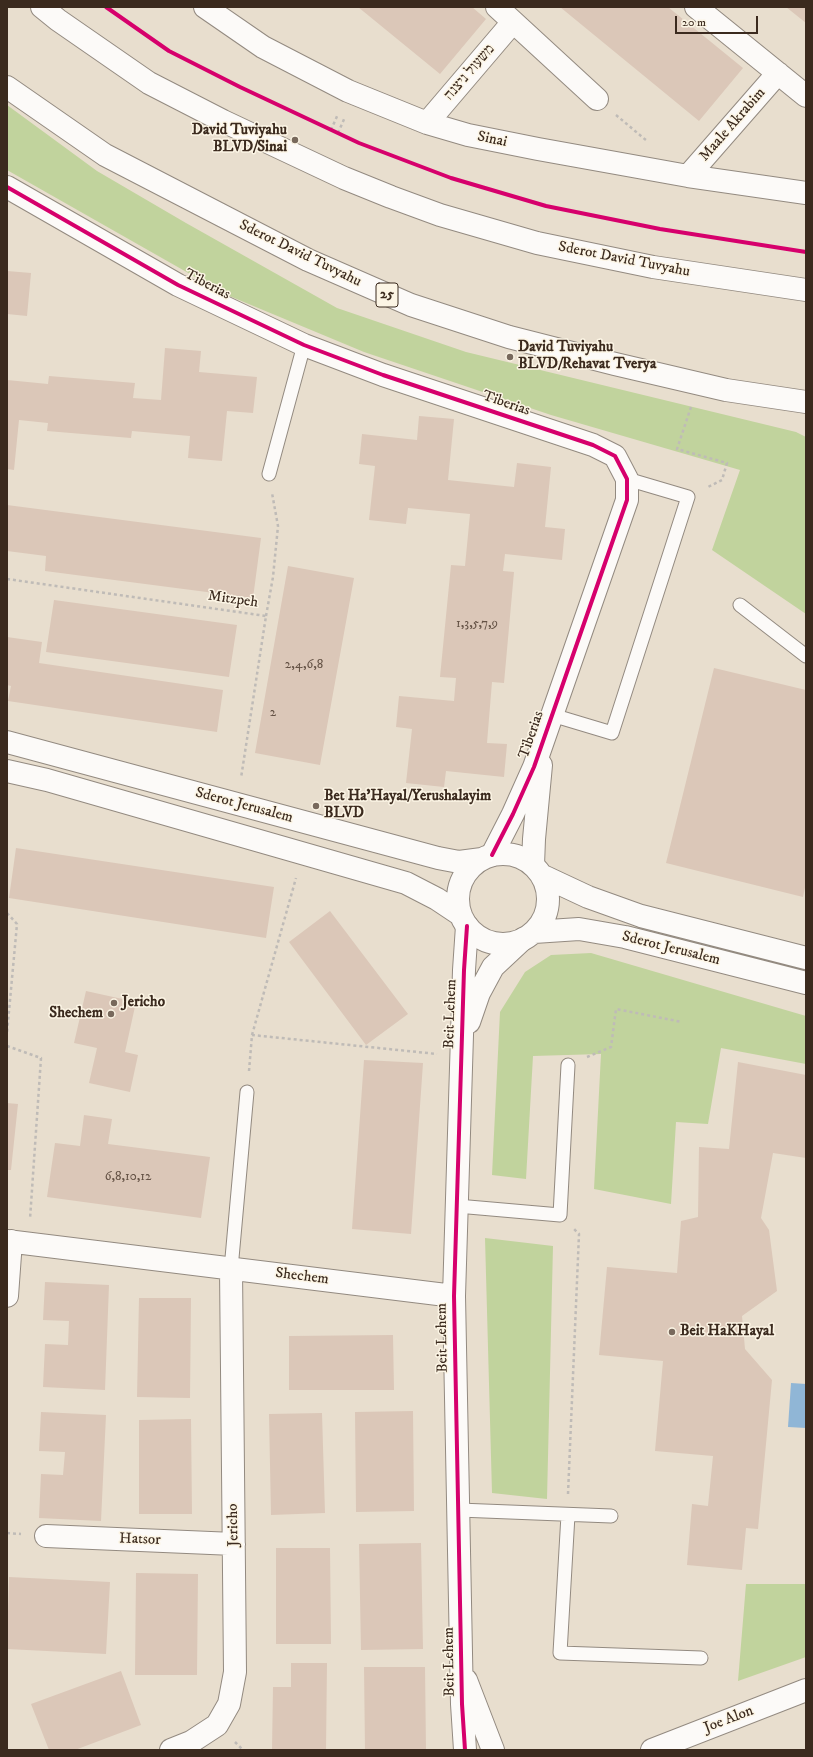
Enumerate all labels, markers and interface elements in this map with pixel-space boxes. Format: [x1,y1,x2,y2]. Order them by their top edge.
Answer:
scale bar [677,8,760,34]
text: 20 m [682,15,706,30]
street label: משעול ניצנה [441,41,499,105]
street label: Maale Akrabim [696,85,770,165]
place label: David Tuviyahu BLVD/Sinai [192,122,287,157]
street label: Sinai [476,128,508,152]
marker: David Tuviyahu BLVD/Sinai [290,135,300,145]
street label: Sderot David Tuvyahu [236,217,364,291]
street label: Sderot David Tuvyahu [557,238,691,282]
street label: Tiberias [181,266,233,304]
road number: 25 [376,283,398,307]
place label: David Tuviyahu BLVD/Rehavat Tverya [518,339,656,374]
marker: David Tuviyahu BLVD/Rehavat Tverya [505,352,515,362]
street label: Tiberias [480,387,532,421]
street label: Mitzpeh [207,588,259,612]
house number: 1,3,5,7,9 [456,616,498,632]
house number: 2,4,6,8 [285,657,323,673]
house number: 2 [270,705,276,721]
street label: Tiberias [515,709,549,761]
street label: Sderot Jerusalem [193,784,295,828]
place label: Bet Ha'Hayal/Yerushalayim BLVD [324,788,491,823]
marker: Bet Ha'Hayal/Yerushalayim BLVD [311,801,321,811]
street label: Sderot Jerusalem [620,928,722,970]
street label: Beit Lehem [441,979,461,1049]
place label: Jericho [122,994,165,1012]
marker: Jericho [109,998,119,1008]
place label: Shechem [49,1005,103,1023]
marker: Shechem [106,1009,116,1019]
house number: 6,8,10,12 [105,1169,151,1185]
street label: Shechem [274,1265,330,1289]
street label: Beit Lehem [433,1303,453,1373]
place label: Beit HaKHayal [680,1323,774,1341]
marker: Beit HaKHayal [667,1327,677,1337]
street label: Jericho [225,1503,243,1547]
street label: Hatsor [119,1530,161,1550]
street label: Beit Lehem [440,1627,460,1697]
street label: Joe Alon [702,1702,756,1738]

